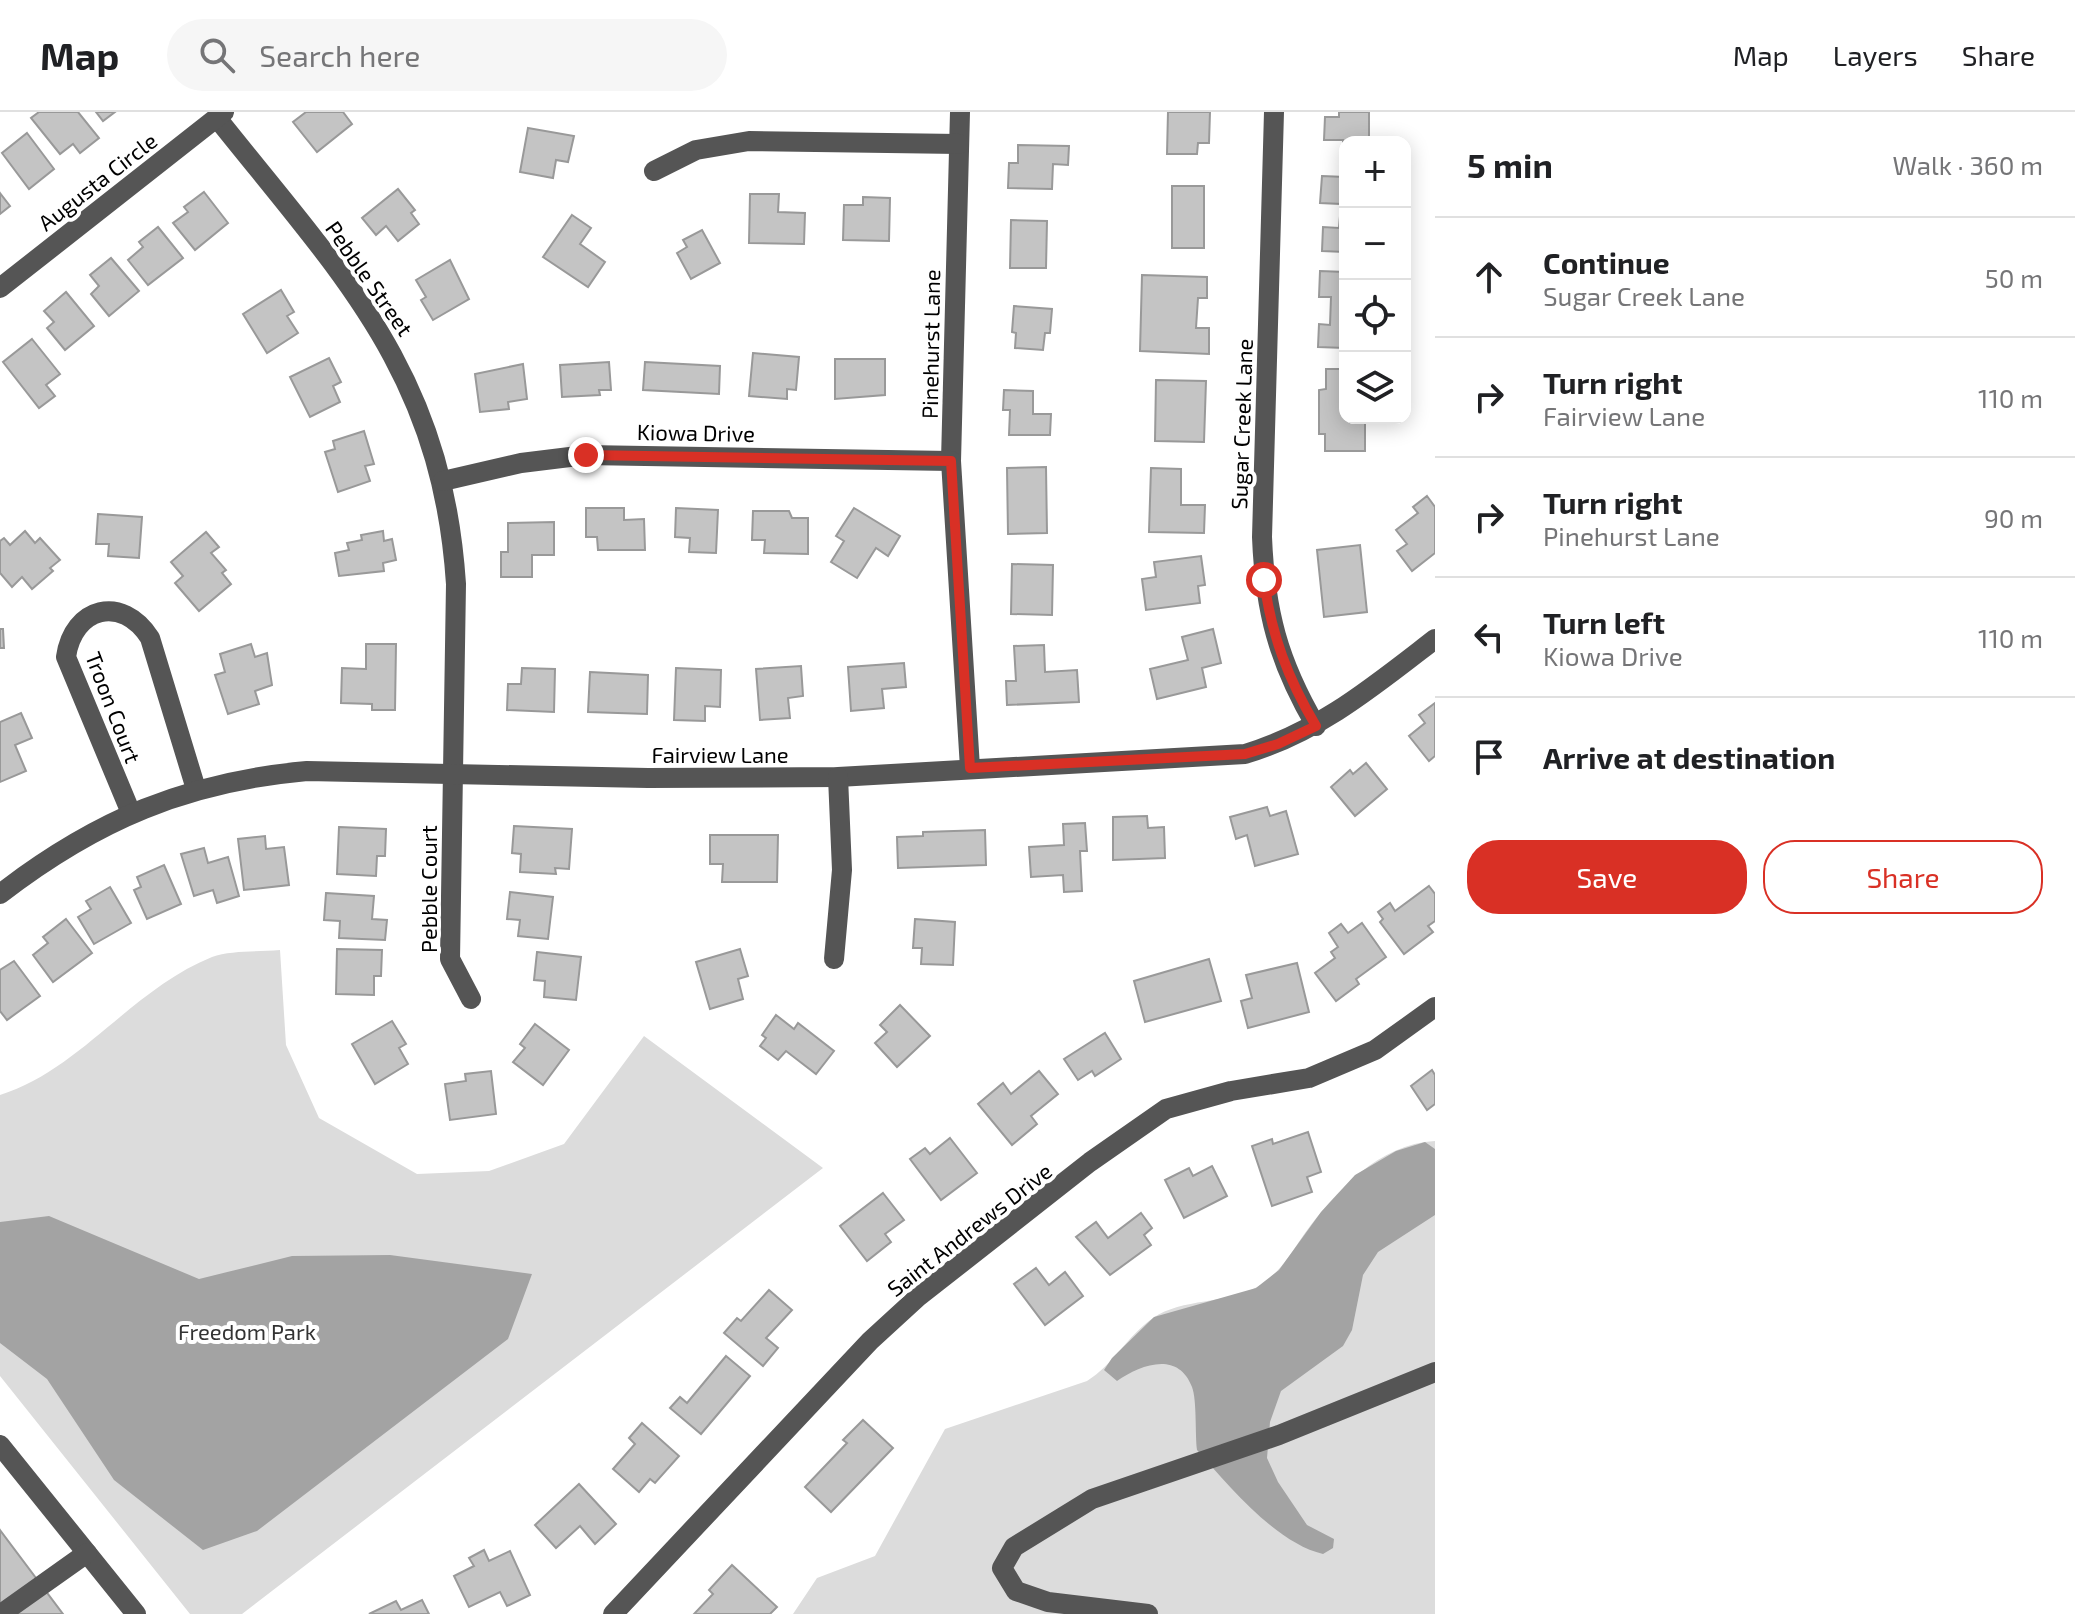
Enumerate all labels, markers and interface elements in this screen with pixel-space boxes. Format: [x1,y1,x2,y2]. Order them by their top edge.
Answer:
search box [167,19,727,91]
text: Map [40,32,119,78]
icon: search [195,33,239,77]
text: Search here [259,37,420,73]
text: Map [1733,38,1789,72]
text: Layers [1833,38,1918,72]
text: Share [1962,38,2035,72]
street label: Augusta Circle [33,127,161,235]
map controls [1339,136,1411,424]
button: + [1339,136,1411,208]
text: 5 min [1467,144,1553,185]
text: Walk · 360 m [1892,149,2043,180]
button: − [1339,208,1411,280]
street label: Pebble Street [321,216,419,340]
text: Continue [1543,244,1670,280]
icon: ahead [1467,255,1511,299]
text: 50 m [1985,262,2043,293]
street label: Pinehurst Lane [916,269,944,419]
button: locate [1339,280,1411,352]
text: Sugar Creek Lane [1543,280,1745,311]
street label: Sugar Creek Lane [1225,338,1257,510]
button: layers [1339,352,1411,424]
text: Turn right [1543,364,1683,400]
icon: right [1467,375,1511,419]
text: 110 m [1978,382,2043,413]
text: Fairview Lane [1543,400,1705,431]
street label: Kiowa Drive [637,418,755,446]
route end [568,437,604,473]
text: Turn right [1543,484,1683,520]
icon: right [1467,495,1511,539]
text: 90 m [1984,502,2043,533]
text: Pinehurst Lane [1543,520,1720,551]
route start [1246,562,1282,598]
text: Turn left [1543,604,1665,640]
icon: left [1467,615,1511,659]
text: 110 m [1978,622,2043,653]
text: Kiowa Drive [1543,640,1683,671]
street label: Troon Court [81,648,147,766]
icon: arrive [1467,735,1511,779]
text: Arrive at destination [1543,739,1835,775]
street label: Fairview Lane [651,741,789,767]
street label: Pebble Court [415,825,441,953]
button: Save [1467,840,1747,914]
button: Share [1763,840,2043,914]
street label: Saint Andrews Drive [882,1157,1056,1301]
park label: Freedom Park [178,1318,316,1344]

